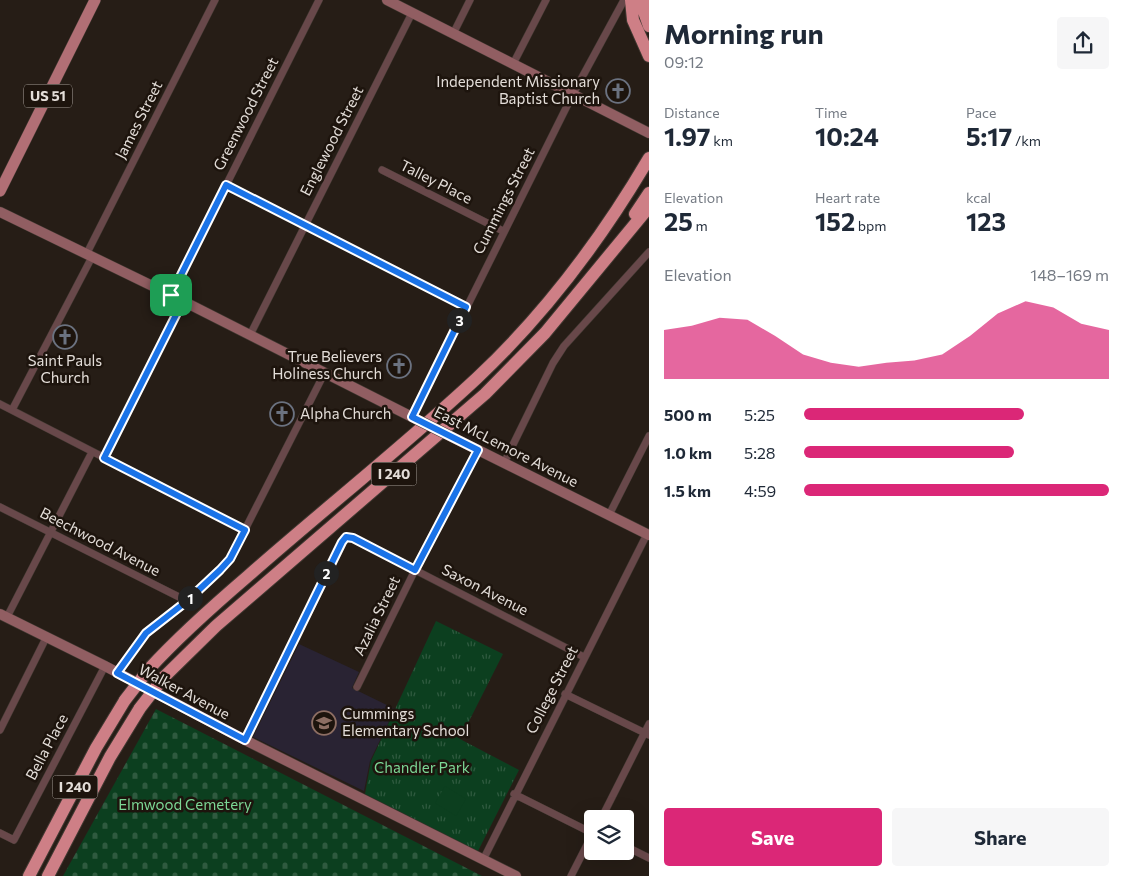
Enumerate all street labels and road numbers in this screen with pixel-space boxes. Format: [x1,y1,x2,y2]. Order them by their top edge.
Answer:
street label: Greenwood Street [209,54,281,173]
street label: James Street [111,77,165,162]
street label: Englewood Street [296,83,367,198]
road number: US 51 [24,84,72,108]
street label: Cummings Street [468,144,538,257]
street label: Talley Place [397,155,476,207]
street label: East McLemore Avenue [431,402,582,490]
road number: I 240 [372,462,416,486]
street label: Beechwood Avenue [37,503,164,579]
street label: Saxon Avenue [439,560,532,619]
street label: Azalia Street [349,573,403,658]
street label: College Street [521,643,581,736]
street label: Walker Avenue [136,660,233,723]
street label: Bella Place [21,710,71,783]
road number: I 240 [52,776,98,799]

